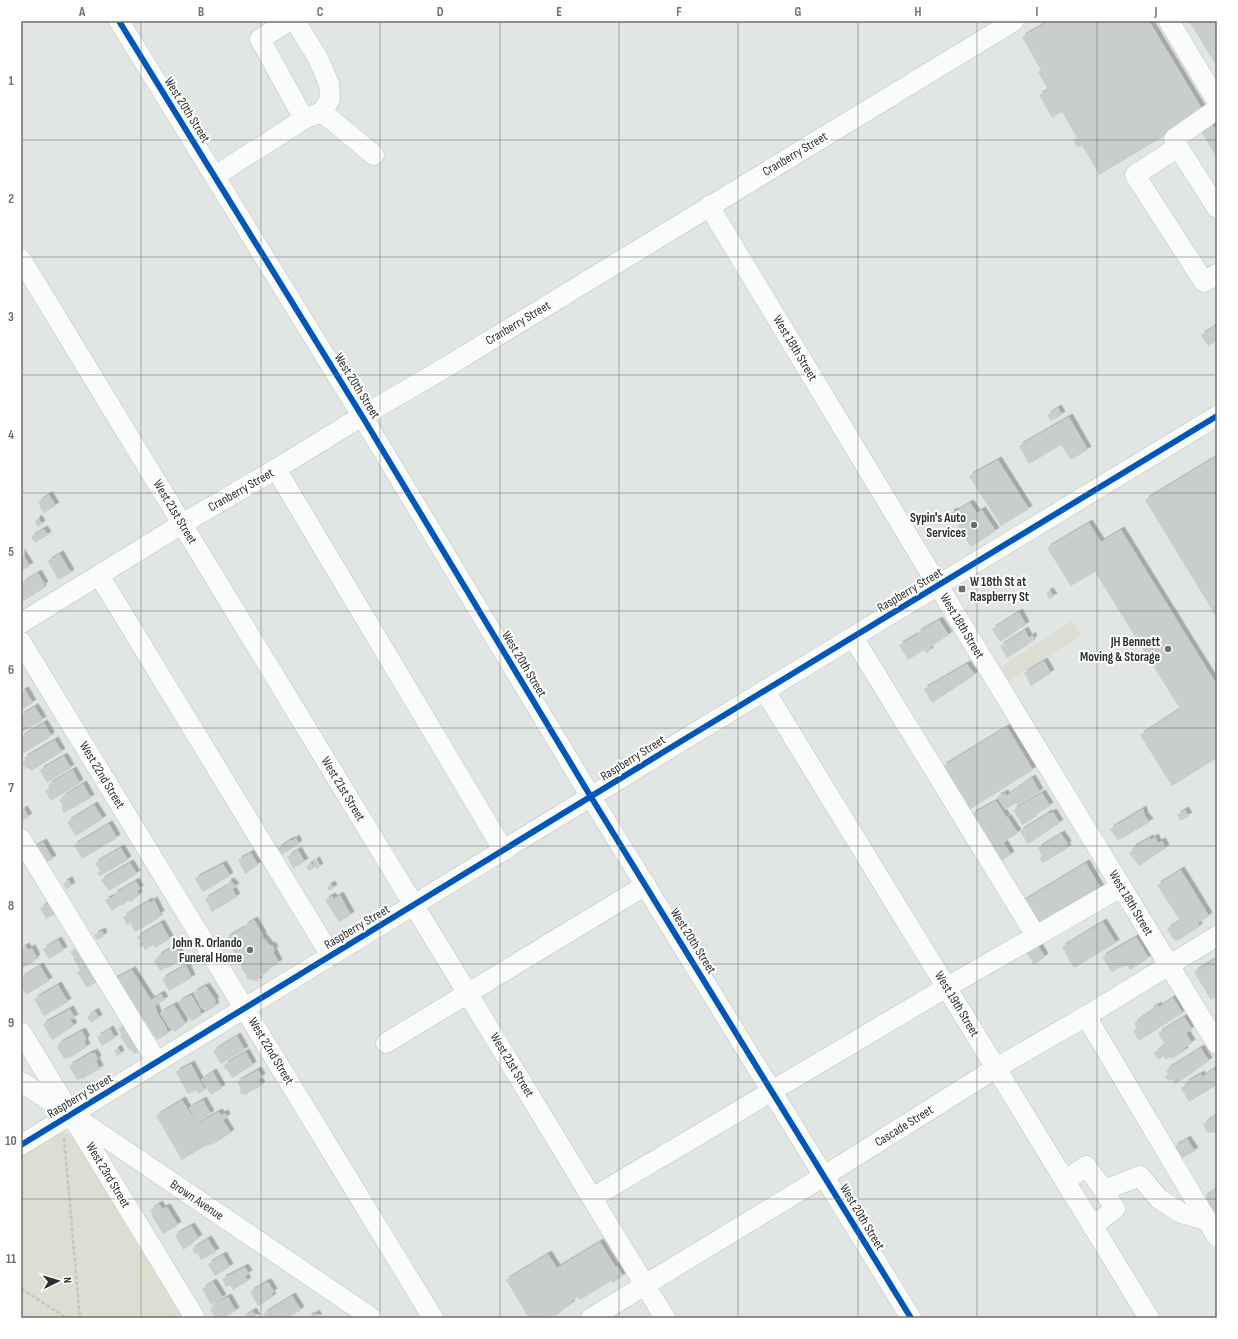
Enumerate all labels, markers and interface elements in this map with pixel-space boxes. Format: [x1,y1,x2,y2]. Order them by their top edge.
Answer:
text: A [78,4,86,20]
text: B [198,4,204,20]
text: C [317,4,324,20]
text: D [437,4,444,20]
text: E [556,4,562,20]
text: F [676,4,682,20]
text: G [795,4,802,20]
text: H [915,4,922,20]
text: I [1036,4,1039,20]
text: J [1154,4,1158,20]
text: 1 [8,73,14,89]
street label: West 20th Street [161,74,213,146]
street label: Cranberry Street [760,128,830,180]
text: 2 [8,191,14,207]
street label: Cranberry Street [483,297,553,349]
text: 3 [8,309,14,325]
street label: West 18th Street [769,312,821,384]
street label: West 20th Street [331,350,383,422]
text: 4 [8,427,14,443]
street label: Cranberry Street [205,465,277,515]
street label: West 21st Street [150,477,200,547]
place label: Sypin's Auto Services [910,510,966,541]
marker: Sypin's Auto Services [969,520,979,530]
text: 5 [8,544,14,560]
street label: Raspberry Street [874,564,946,616]
place label: W 18th St at Raspberry St [970,574,1030,605]
marker: W 18th St at Raspberry St [957,584,967,594]
street label: West 18th Street [936,590,988,662]
street label: West 20th Street [498,628,550,700]
place label: JH Bennett Moving & Storage [1080,634,1161,665]
marker: JH Bennett Moving & Storage [1163,644,1173,654]
text: 6 [8,662,14,678]
street label: Raspberry Street [598,732,668,784]
street label: West 22nd Street [76,739,128,811]
street label: West 21st Street [318,754,368,824]
text: 7 [8,780,14,796]
street label: West 18th Street [1105,867,1157,939]
text: 8 [8,898,14,914]
street label: Raspberry Street [321,901,393,953]
street label: West 20th Street [667,905,719,977]
place label: John R. Orlando Funeral Home [171,935,242,966]
marker: John R. Orlando Funeral Home [245,945,255,955]
street label: West 19th Street [931,968,983,1040]
text: 9 [8,1015,14,1031]
street label: West 22nd Street [245,1015,297,1087]
street label: West 21st Street [487,1030,537,1100]
street label: Raspberry Street [44,1070,116,1122]
street label: Cascade Street [872,1102,936,1150]
text: 10 [5,1133,17,1149]
street label: West 23rd Street [82,1139,134,1211]
street label: Brown Avenue [167,1176,227,1224]
street label: West 20th Street [836,1181,888,1253]
text: 11 [6,1251,16,1267]
north arrow [38,1261,78,1301]
text: N [61,1277,74,1284]

